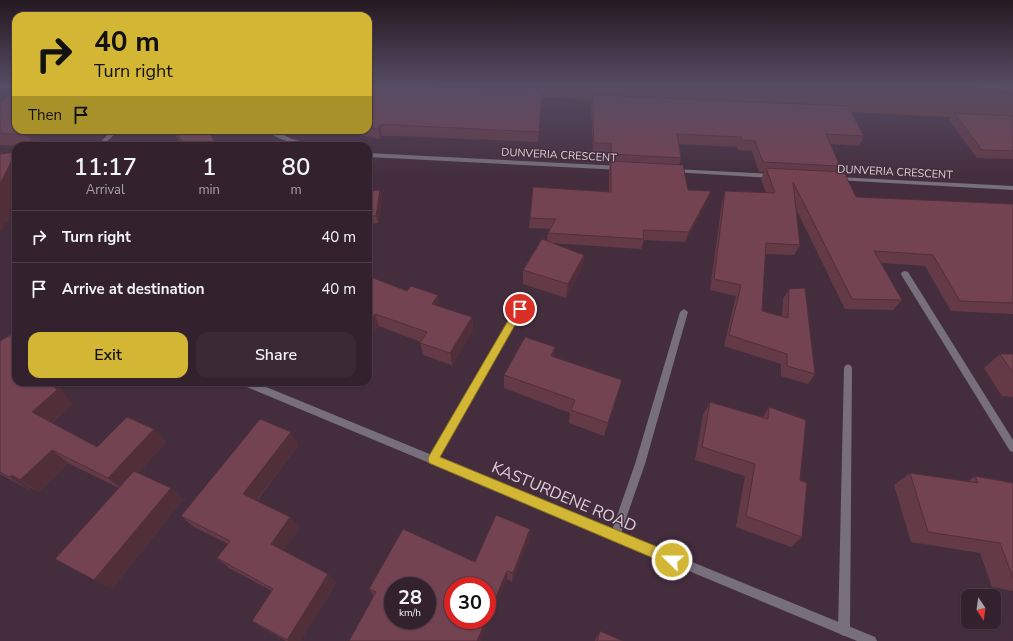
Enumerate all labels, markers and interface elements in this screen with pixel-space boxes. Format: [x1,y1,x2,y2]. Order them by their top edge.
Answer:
text: 40 m [94,23,160,61]
icon: right [28,28,80,80]
text: Turn right [94,59,173,83]
icon: arrive [70,104,92,126]
text: Then [28,105,62,125]
street label: DUNVERIA CRESCENT [501,144,618,166]
text: 11:17 [74,151,137,183]
text: 1 [202,151,216,183]
text: 80 [282,151,310,183]
street label: DUNVERIA CRESCENT [837,161,954,183]
text: Arrival [86,181,125,199]
text: min [198,181,220,199]
text: m [290,181,302,199]
icon: right [28,226,50,248]
text: Turn right [62,227,131,247]
text: 40 m [321,227,356,247]
icon: arrive [28,278,50,300]
text: Arrive at destination [62,279,205,299]
text: 40 m [321,279,356,299]
pin [503,292,537,326]
icon: arrive [509,298,531,320]
button: Exit [28,332,188,378]
button: Share [196,332,356,378]
street label: KASTURDENE ROAD [488,457,640,537]
position arrow [651,539,693,581]
speed limit sign: 30 [444,577,496,629]
text: 28 [398,584,422,611]
north arrow [961,589,1001,629]
map controls [961,589,1001,629]
text: km/h [399,606,421,620]

